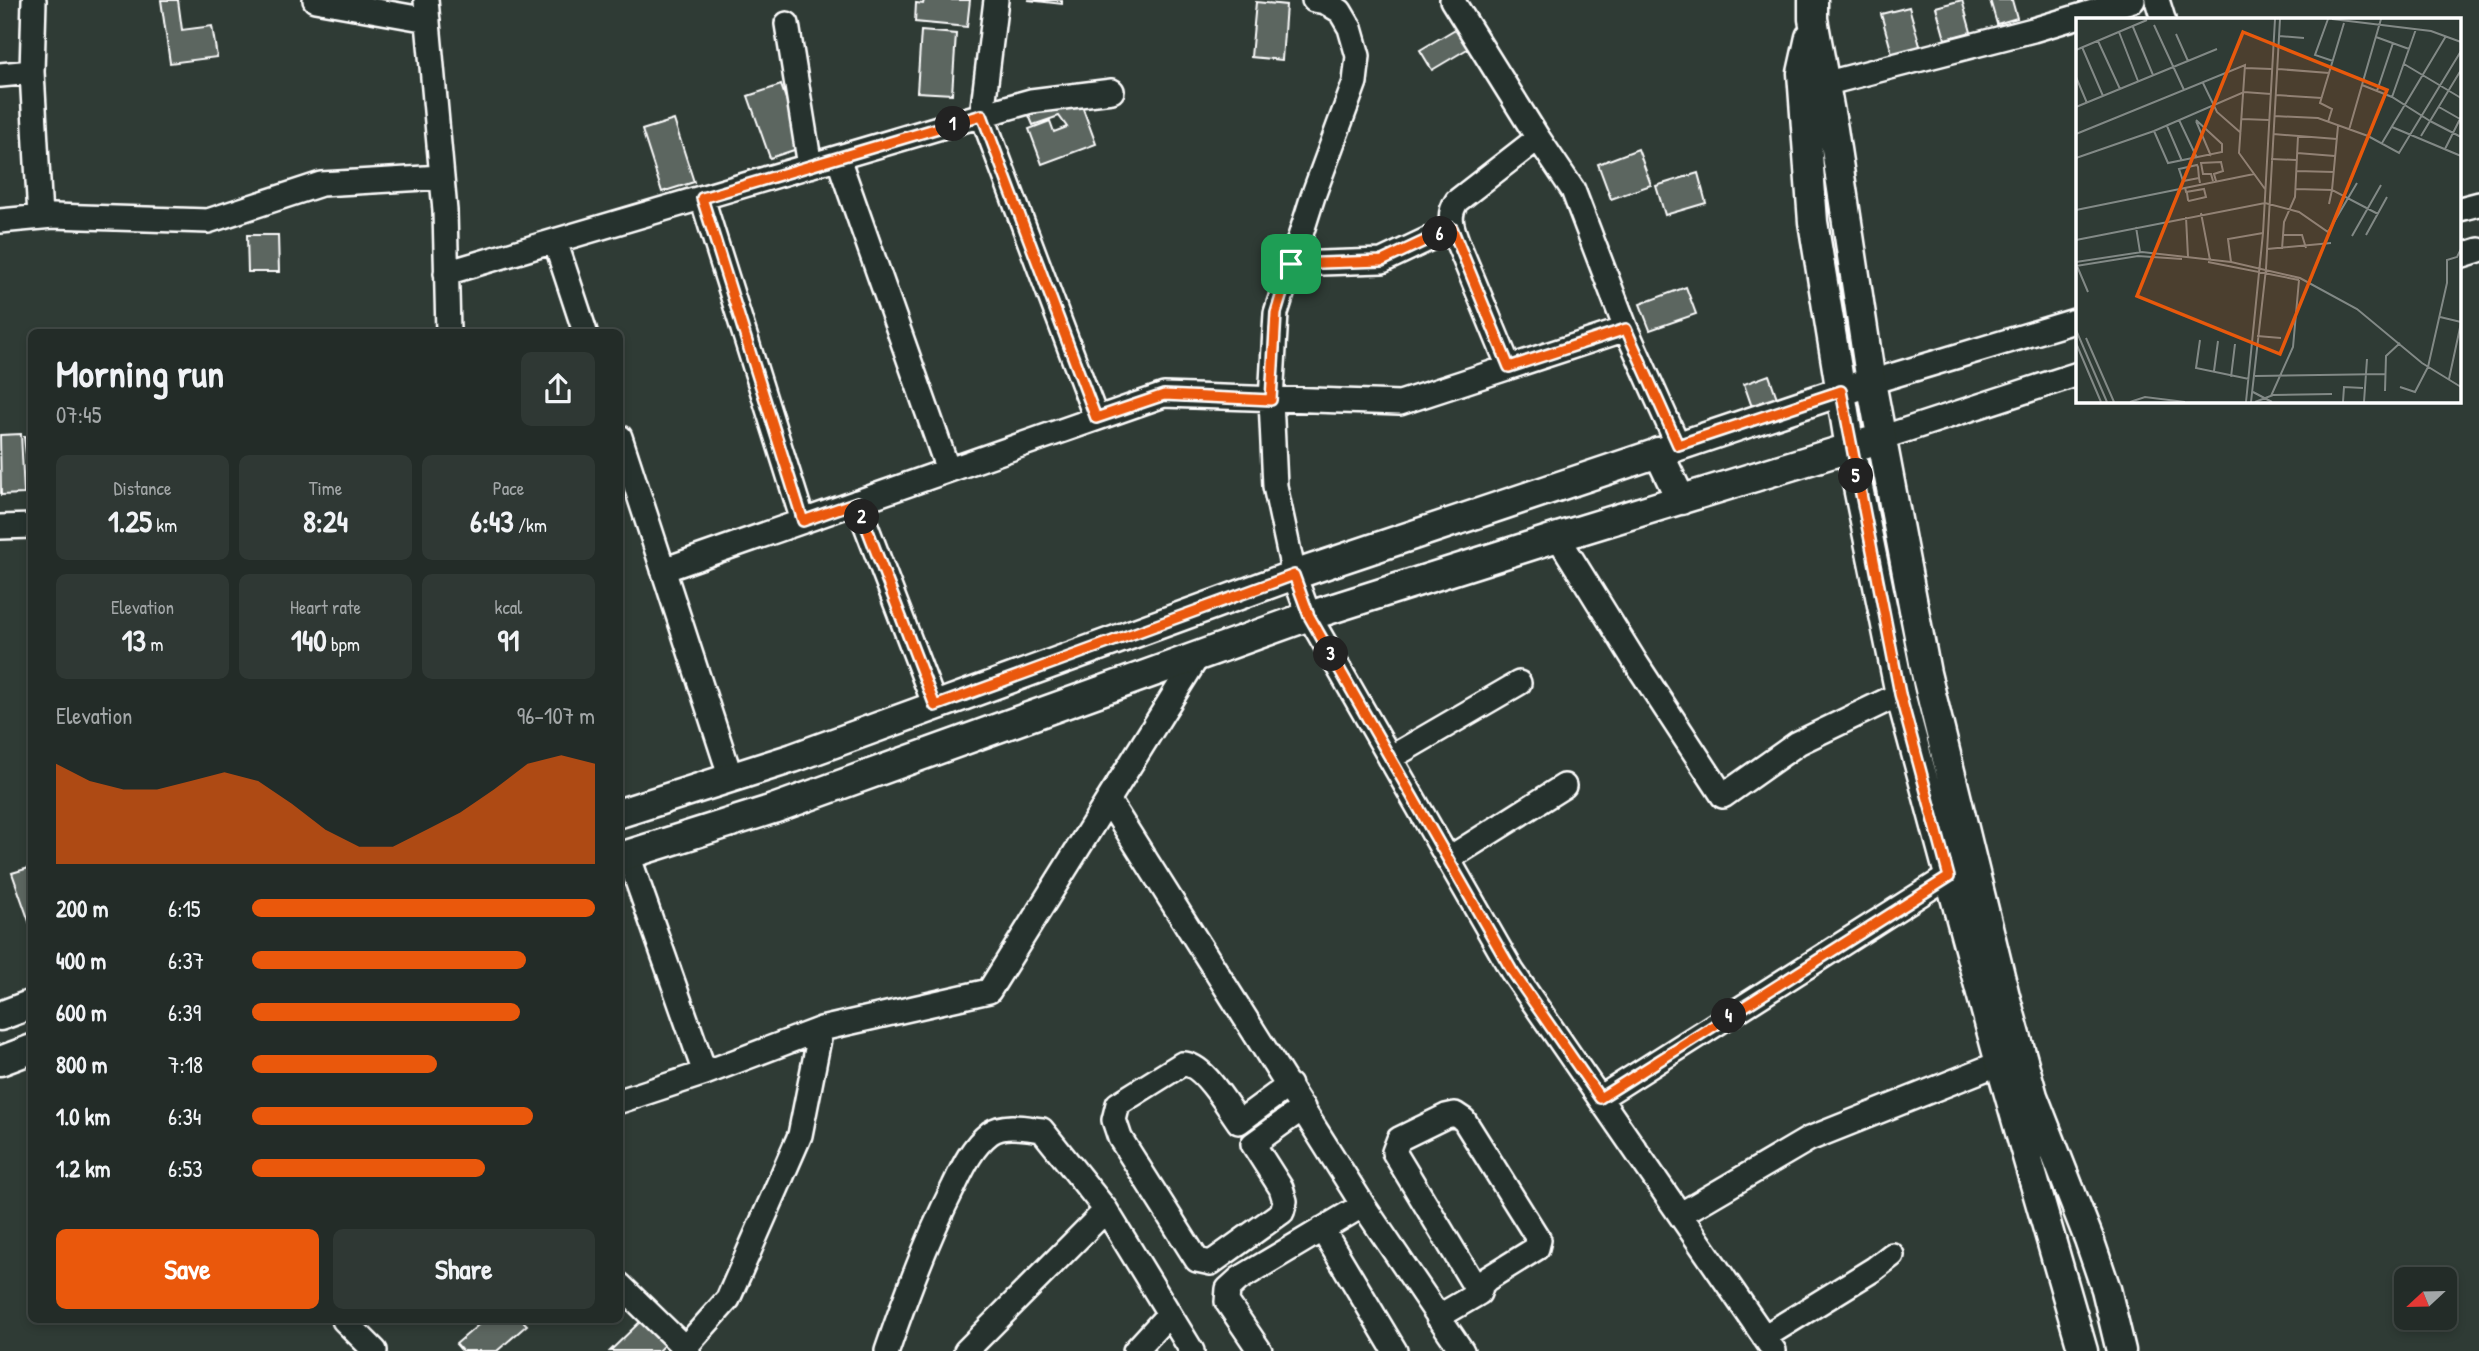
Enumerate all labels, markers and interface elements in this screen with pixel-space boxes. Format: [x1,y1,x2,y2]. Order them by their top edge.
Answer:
inset map [2076,18,2462,402]
pin: 1 [936,106,970,142]
text: 1 [949,110,956,136]
pin: 6 [1422,216,1458,252]
text: 6 [1436,220,1443,246]
pin [1261,234,1321,294]
icon: arrive [1272,245,1310,283]
text: Morning run [56,347,224,399]
button: share [521,352,595,426]
text: 07:45 [56,399,101,430]
pin: 5 [1839,458,1874,494]
text: 5 [1851,462,1860,488]
text: Distance [113,475,172,501]
text: Time [309,475,342,501]
text: Pace [493,475,524,501]
pin: 2 [844,500,880,534]
text: 1.25 [108,501,152,541]
text: 8:24 [303,501,348,541]
text: 6:43 [470,501,514,541]
text: 2 [857,503,866,529]
text: km [152,512,177,538]
text: /km [514,512,547,538]
text: Elevation [111,594,174,620]
text: Heart rate [290,594,361,620]
text: kcal [495,594,522,620]
text: 13 [122,620,146,660]
text: 140 [291,620,327,660]
text: 91 [498,620,519,660]
text: m [146,631,163,657]
text: bpm [327,631,360,657]
pin: 3 [1314,636,1348,672]
text: 3 [1326,640,1335,666]
text: Elevation [56,700,132,731]
text: 96–107 m [517,700,595,731]
text: 200 m [56,893,108,924]
text: 6:15 [168,893,201,924]
text: 400 m [56,945,106,976]
text: 6:37 [168,945,204,976]
text: 600 m [56,997,107,1028]
text: 6:39 [168,997,201,1028]
pin: 4 [1712,998,1746,1034]
text: 4 [1725,1002,1732,1028]
text: 800 m [56,1049,108,1080]
text: 7:18 [168,1049,203,1080]
text: 1.0 km [56,1101,110,1132]
text: 6:34 [168,1101,201,1132]
text: 1.2 km [56,1153,111,1184]
text: 6:53 [168,1153,203,1184]
button: Save [56,1229,319,1309]
button: Share [333,1229,595,1309]
north arrow [2394,1267,2457,1330]
map controls [2394,1267,2457,1330]

